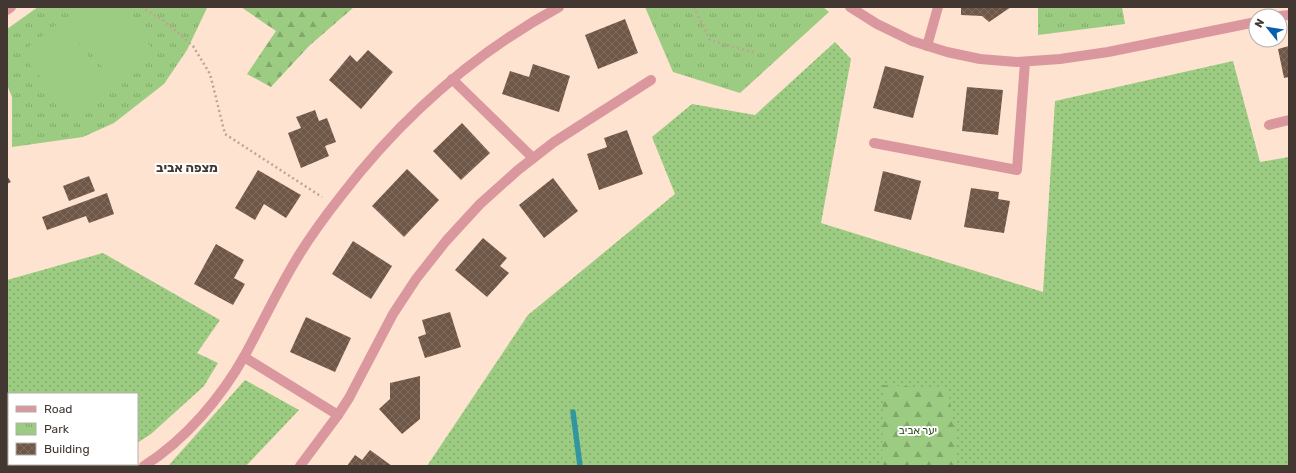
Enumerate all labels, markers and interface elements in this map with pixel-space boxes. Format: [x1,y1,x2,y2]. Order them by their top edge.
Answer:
north arrow [1248,8,1288,48]
text: N [1252,17,1267,30]
district label: מצפה אביב [156,160,218,175]
legend [8,393,138,465]
text: Road [44,402,72,416]
text: Park [44,422,70,436]
park label: יער אביב [899,424,937,437]
text: Building [44,442,90,456]

